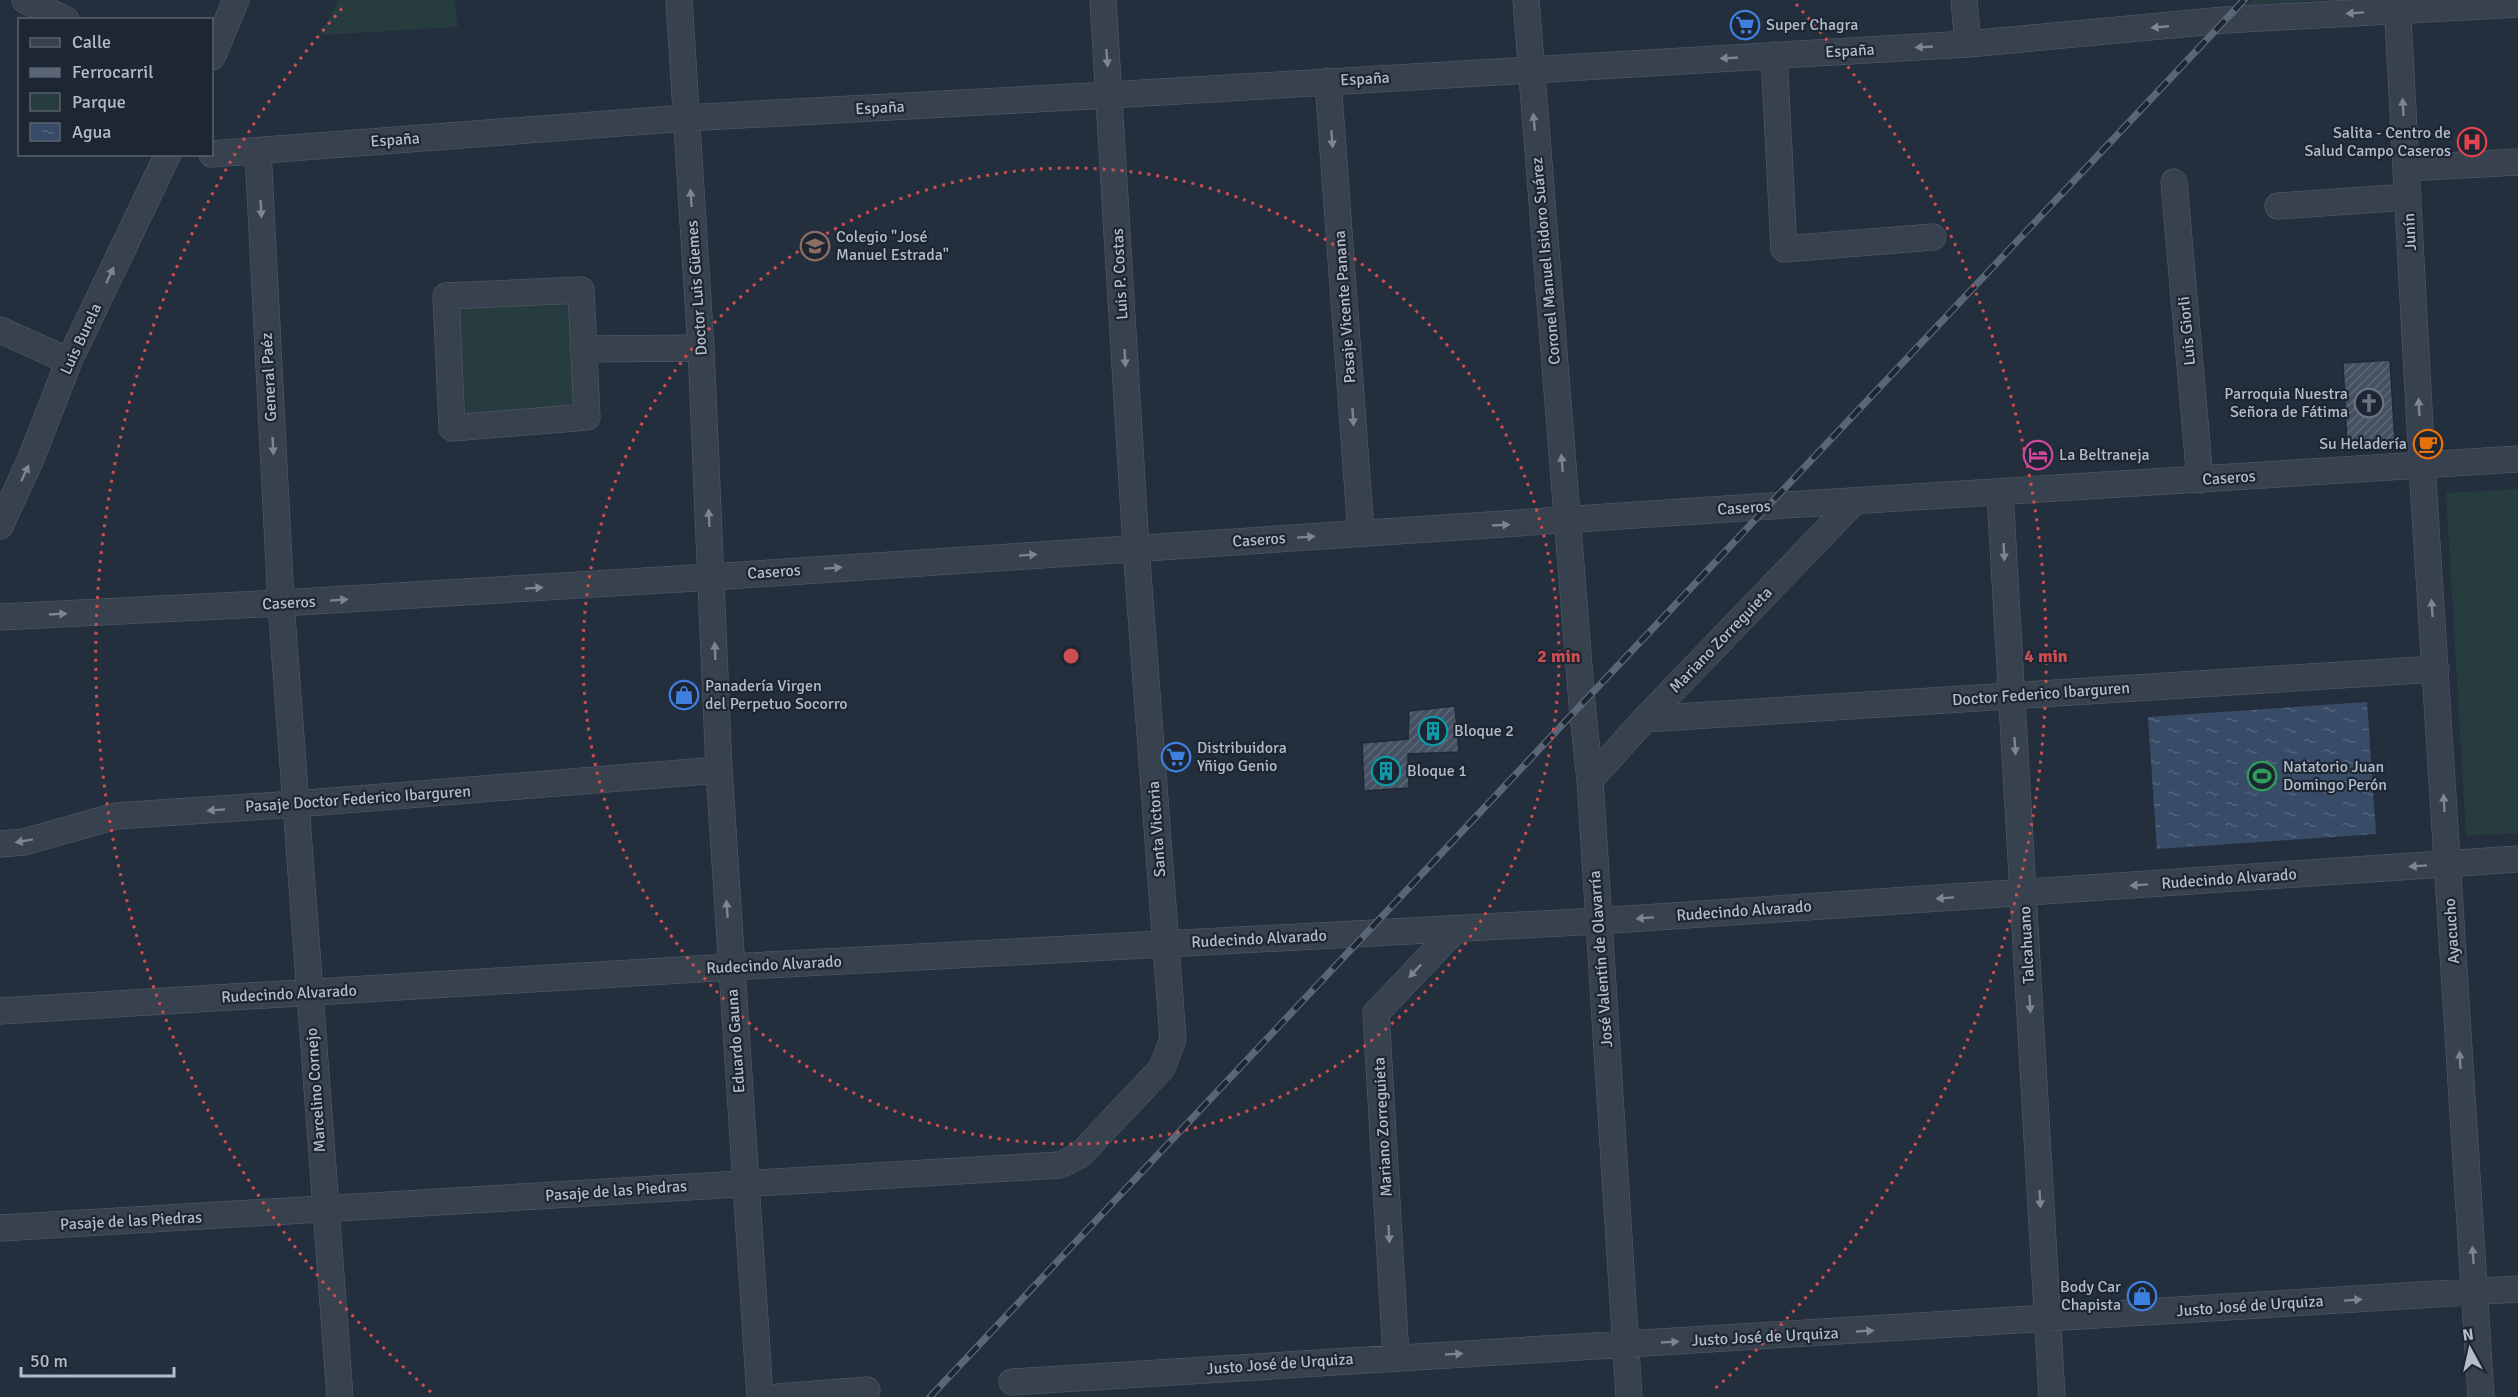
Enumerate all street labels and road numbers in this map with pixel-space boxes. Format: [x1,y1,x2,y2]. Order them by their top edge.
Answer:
street label: España [1825,40,1875,62]
street label: España [1340,68,1390,90]
street label: España [855,97,905,119]
street label: España [370,128,420,152]
street label: Coronel Manuel Isidoro Suárez [1527,156,1565,366]
street label: Junín [2399,213,2421,251]
street label: Doctor Luis Güemes [682,220,712,356]
street label: Luis P. Costas [1108,228,1132,320]
street label: Pasaje Vicente Panana [1330,230,1360,384]
street label: Luis Giorli [2174,296,2200,366]
street label: Luis Burela [56,300,106,378]
street label: General Paéz [257,332,281,422]
street label: Caseros [2202,466,2256,490]
street label: Caseros [1717,496,1771,520]
street label: Caseros [1232,528,1286,552]
street label: Caseros [747,560,801,584]
street label: Mariano Zorreguieta [1665,583,1777,697]
street label: Caseros [262,592,316,614]
street label: Doctor Federico Ibarguren [1951,678,2131,710]
street label: Santa Victoria [1144,780,1170,878]
street label: Pasaje Doctor Federico Ibarguren [245,781,471,817]
street label: Rudecindo Alvarado [2161,864,2297,894]
street label: José Valentín de Olavarría [1585,870,1617,1048]
street label: Rudecindo Alvarado [1676,896,1812,926]
street label: Ayacucho [2440,898,2464,964]
street label: Talcahuano [2015,906,2039,984]
street label: Rudecindo Alvarado [1191,925,1327,953]
street label: Rudecindo Alvarado [706,951,842,979]
street label: Rudecindo Alvarado [221,980,357,1008]
street label: Eduardo Gauna [722,988,750,1094]
street label: Marcelino Cornejo [302,1027,330,1153]
street label: Mariano Zorreguieta [1369,1057,1397,1197]
street label: Pasaje de las Piedras [544,1176,688,1206]
street label: Pasaje de las Piedras [60,1207,202,1235]
street label: Justo José de Urquiza [2176,1291,2324,1321]
street label: Justo José de Urquiza [1691,1323,1839,1351]
street label: Justo José de Urquiza [1206,1349,1354,1379]

